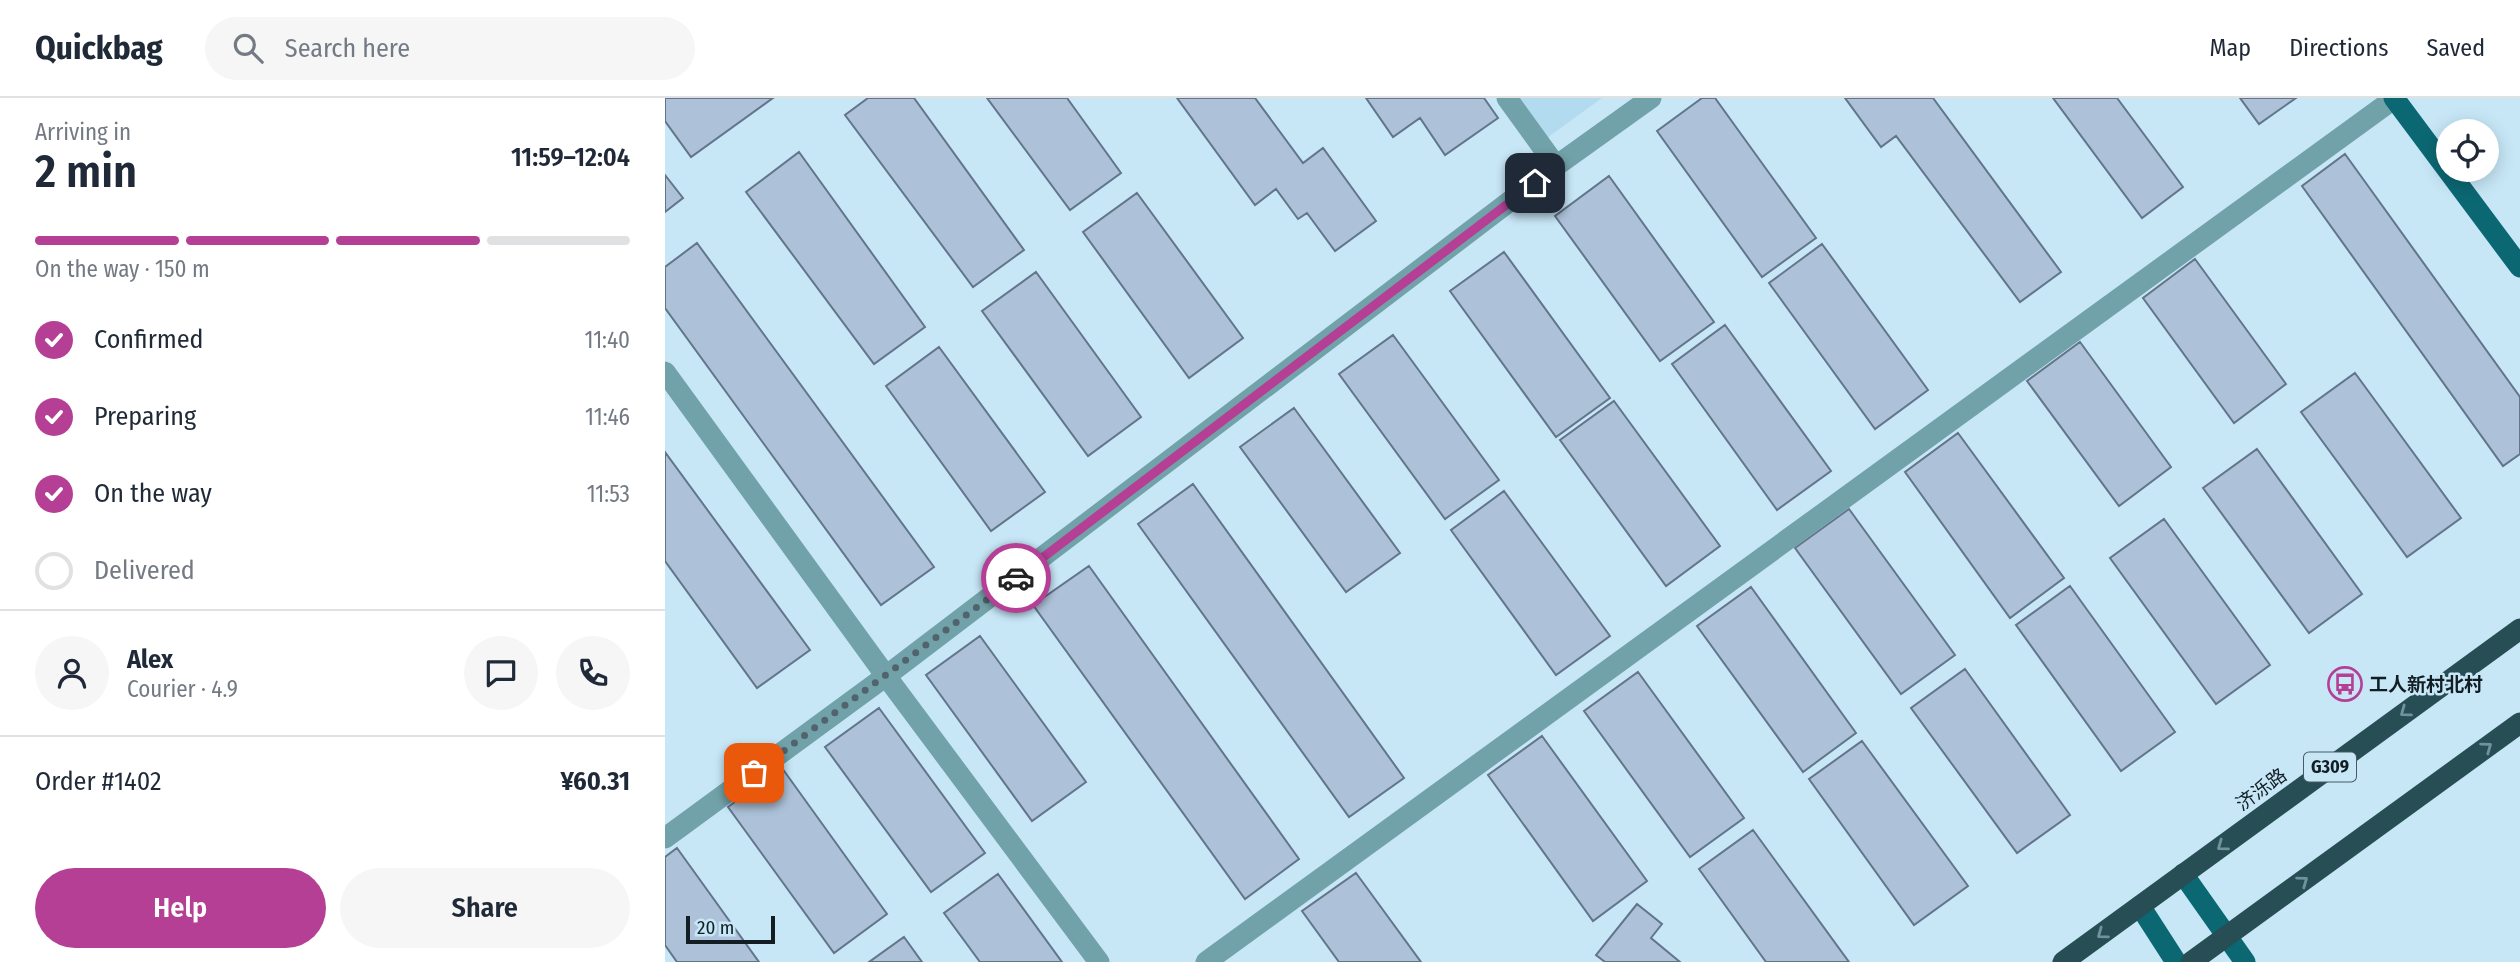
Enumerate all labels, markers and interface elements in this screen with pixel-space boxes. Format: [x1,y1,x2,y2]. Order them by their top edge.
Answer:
search box [205,17,695,80]
text: Quickbag [35,28,163,68]
icon: search [229,29,267,67]
text: Search here [285,33,410,64]
text: Map [2210,34,2251,62]
text: Directions [2289,34,2388,62]
text: Saved [2426,34,2485,62]
text: Arriving in [35,118,131,146]
map controls [2436,119,2499,182]
button: locate [2436,119,2499,182]
text: 11:59–12:04 [511,142,630,173]
text: 2 min [35,144,137,199]
pin [1505,153,1565,213]
icon: home [1516,164,1554,202]
text: On the way · 150 m [35,255,210,283]
icon: check [35,321,73,359]
text: Confirmed [94,324,204,355]
text: 11:40 [585,326,630,354]
icon: check [35,398,73,436]
text: Preparing [94,401,196,432]
text: 11:46 [585,403,630,431]
icon: check [35,475,73,513]
text: On the way [94,478,212,509]
text: 11:53 [587,480,630,508]
courier [981,543,1051,613]
text: Delivered [94,555,195,586]
icon: car [997,559,1035,597]
button: person [35,636,109,710]
button: chat [464,636,538,710]
button: phone [556,636,630,710]
text: Alex [127,644,173,675]
bus stop icon: 工人新村北村 [2326,665,2364,703]
place label: 工人新村北村 [2369,673,2483,696]
text: Courier · 4.9 [127,675,238,703]
one-way arrow [2401,704,2413,716]
pin [724,743,784,803]
one-way arrow [2479,743,2492,756]
road number: G309 [2304,752,2356,782]
icon: bag [735,754,773,792]
street label: 济泺路 [2231,763,2291,815]
text: Order #1402 [35,766,161,797]
text: ¥60.31 [560,766,630,797]
one-way arrow [2217,838,2229,850]
button: Help [35,868,326,948]
button: Share [340,868,630,948]
one-way arrow [2295,877,2308,890]
scale bar [686,913,775,945]
text: 20 m [697,916,734,939]
one-way arrow [2097,926,2109,938]

